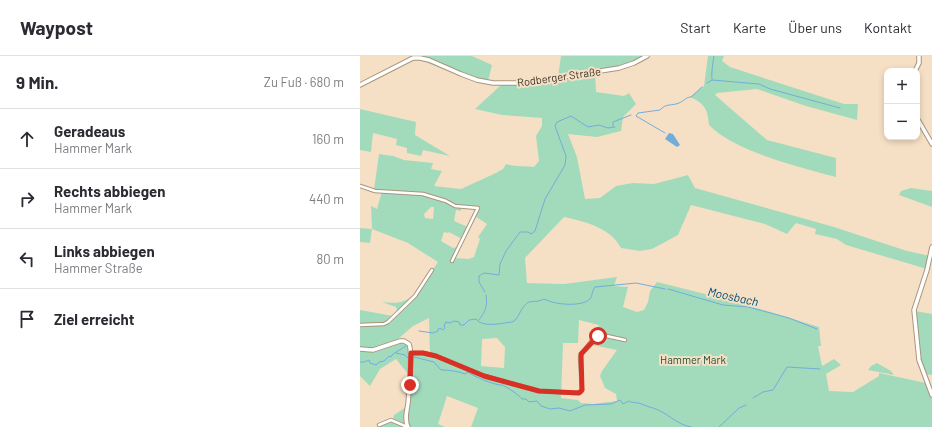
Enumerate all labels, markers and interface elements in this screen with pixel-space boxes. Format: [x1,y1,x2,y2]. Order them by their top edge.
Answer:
text: Waypost [20,16,93,39]
text: Start [680,19,711,36]
text: Karte [733,19,766,36]
text: Über uns [788,19,842,36]
text: Kontakt [864,19,912,36]
street label: Rodberger Straße [516,64,602,89]
map controls [884,68,920,140]
button: + [884,68,920,104]
text: 9 Min. [16,72,59,92]
text: Zu Fuß · 680 m [264,74,344,90]
button: − [884,104,920,140]
text: Geradeaus [54,122,125,140]
icon: ahead [16,128,38,150]
text: 160 m [312,131,344,147]
text: Hammer Mark [54,140,132,156]
text: Rechts abbiegen [54,182,165,200]
icon: right [16,188,38,210]
text: 440 m [309,191,344,207]
text: Hammer Mark [54,200,132,216]
text: Links abbiegen [54,242,155,260]
icon: left [16,248,38,270]
text: 80 m [317,251,344,267]
text: Hammer Straße [54,260,143,276]
water label: Moosbach [706,284,760,308]
icon: arrive [16,308,38,330]
text: Ziel erreicht [54,310,135,328]
route start [589,327,607,345]
park label: Hammer Mark [660,353,726,366]
route end [401,376,419,394]

